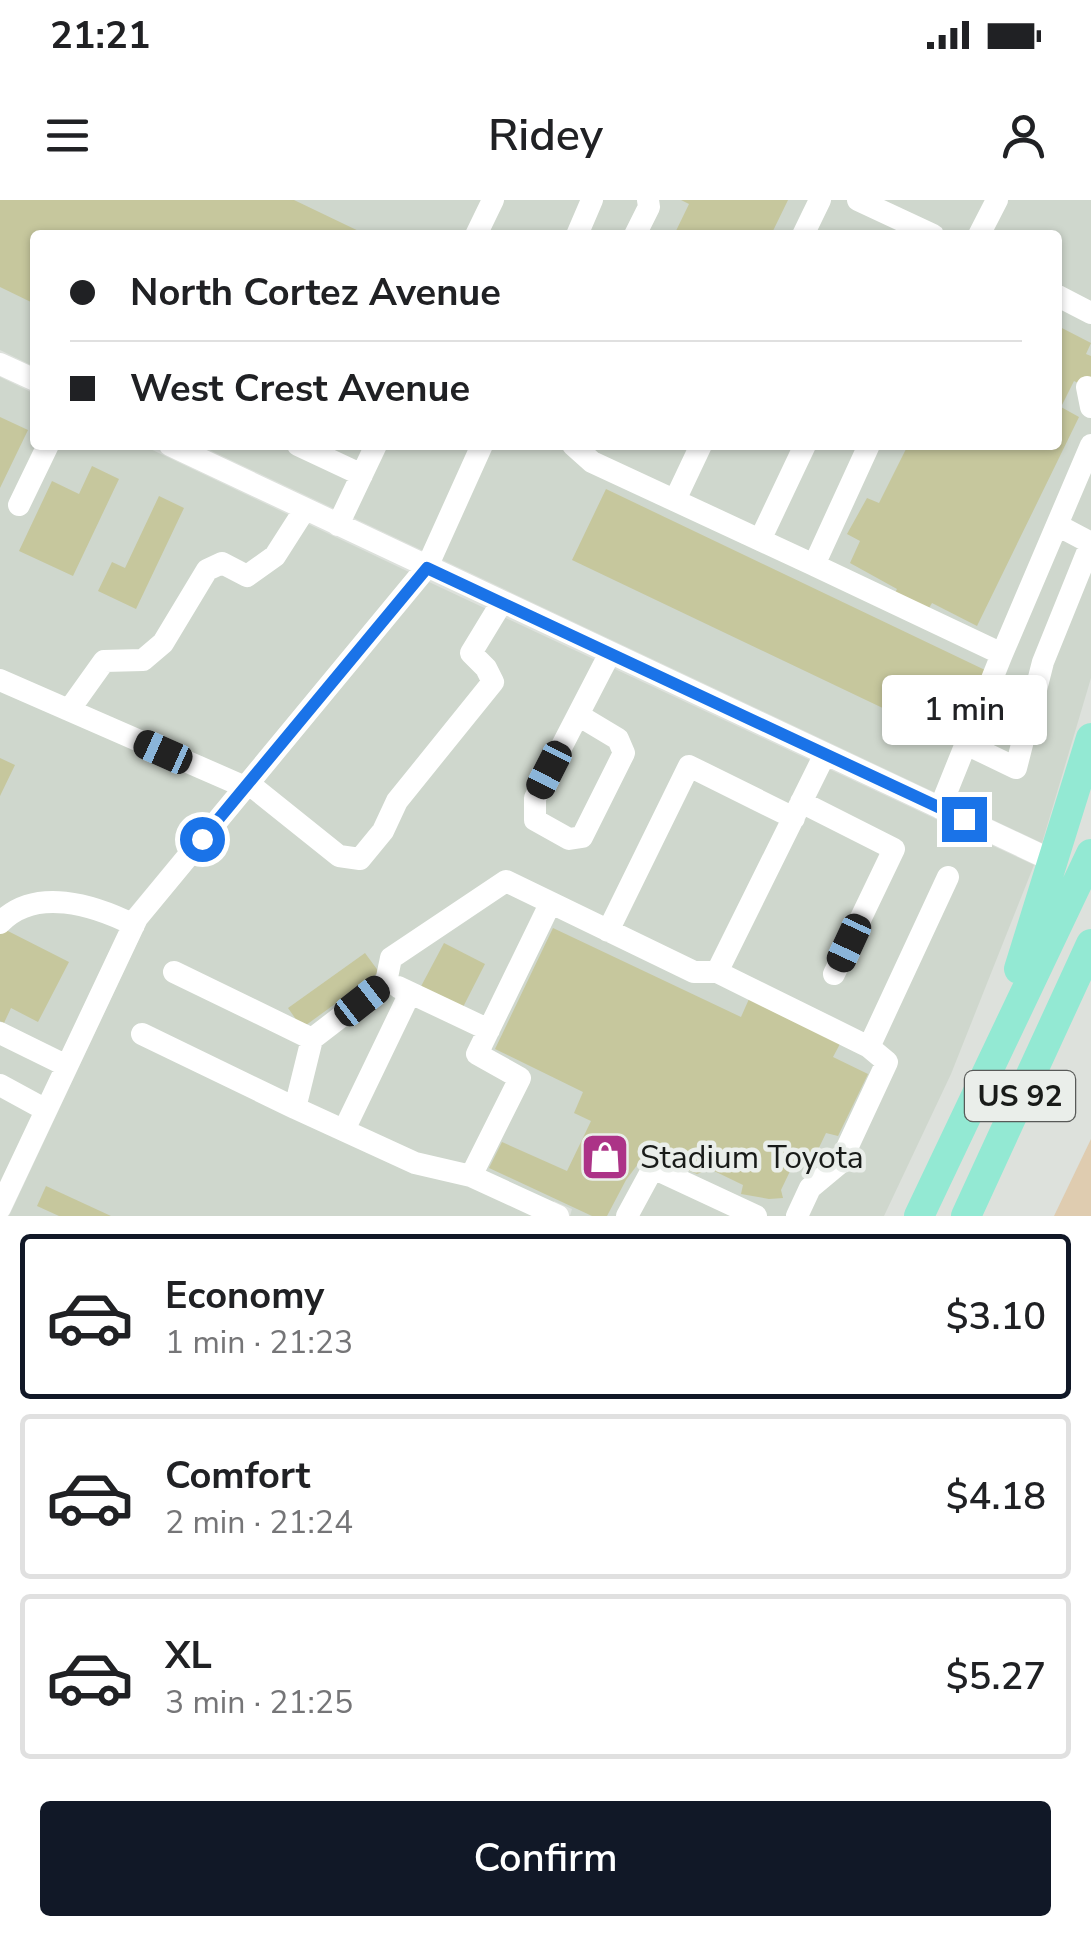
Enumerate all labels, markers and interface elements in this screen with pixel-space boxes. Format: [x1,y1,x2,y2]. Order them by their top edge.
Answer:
text: 21:21 [50,10,151,61]
text: Ridey [488,105,603,166]
icon: menu [40,108,95,163]
icon: person [996,108,1051,163]
text: North Cortez Avenue [130,267,501,318]
text: West Crest Avenue [130,363,470,414]
callout: 1 min [882,674,1046,744]
text: 1 min [924,688,1005,731]
car [129,726,197,778]
car [522,736,576,804]
route end [942,797,987,842]
route start [180,817,225,862]
car [823,909,875,977]
car [329,971,395,1031]
road number: US 92 [965,1071,1075,1121]
shop icon: Stadium Toyota [579,1131,631,1183]
place label: Stadium Toyota [640,1136,864,1179]
text: Economy [165,1270,324,1321]
icon: car [45,1272,135,1362]
text: $3.10 [946,1291,1046,1342]
text: 1 min · 21:23 [165,1321,353,1364]
text: Comfort [165,1450,310,1501]
icon: car [45,1452,135,1542]
text: $4.18 [946,1471,1046,1522]
text: 2 min · 21:24 [165,1501,353,1544]
text: XL [165,1630,212,1681]
icon: car [45,1632,135,1722]
text: $5.27 [946,1651,1046,1702]
text: 3 min · 21:25 [165,1681,353,1724]
button: Confirm [40,1801,1051,1916]

